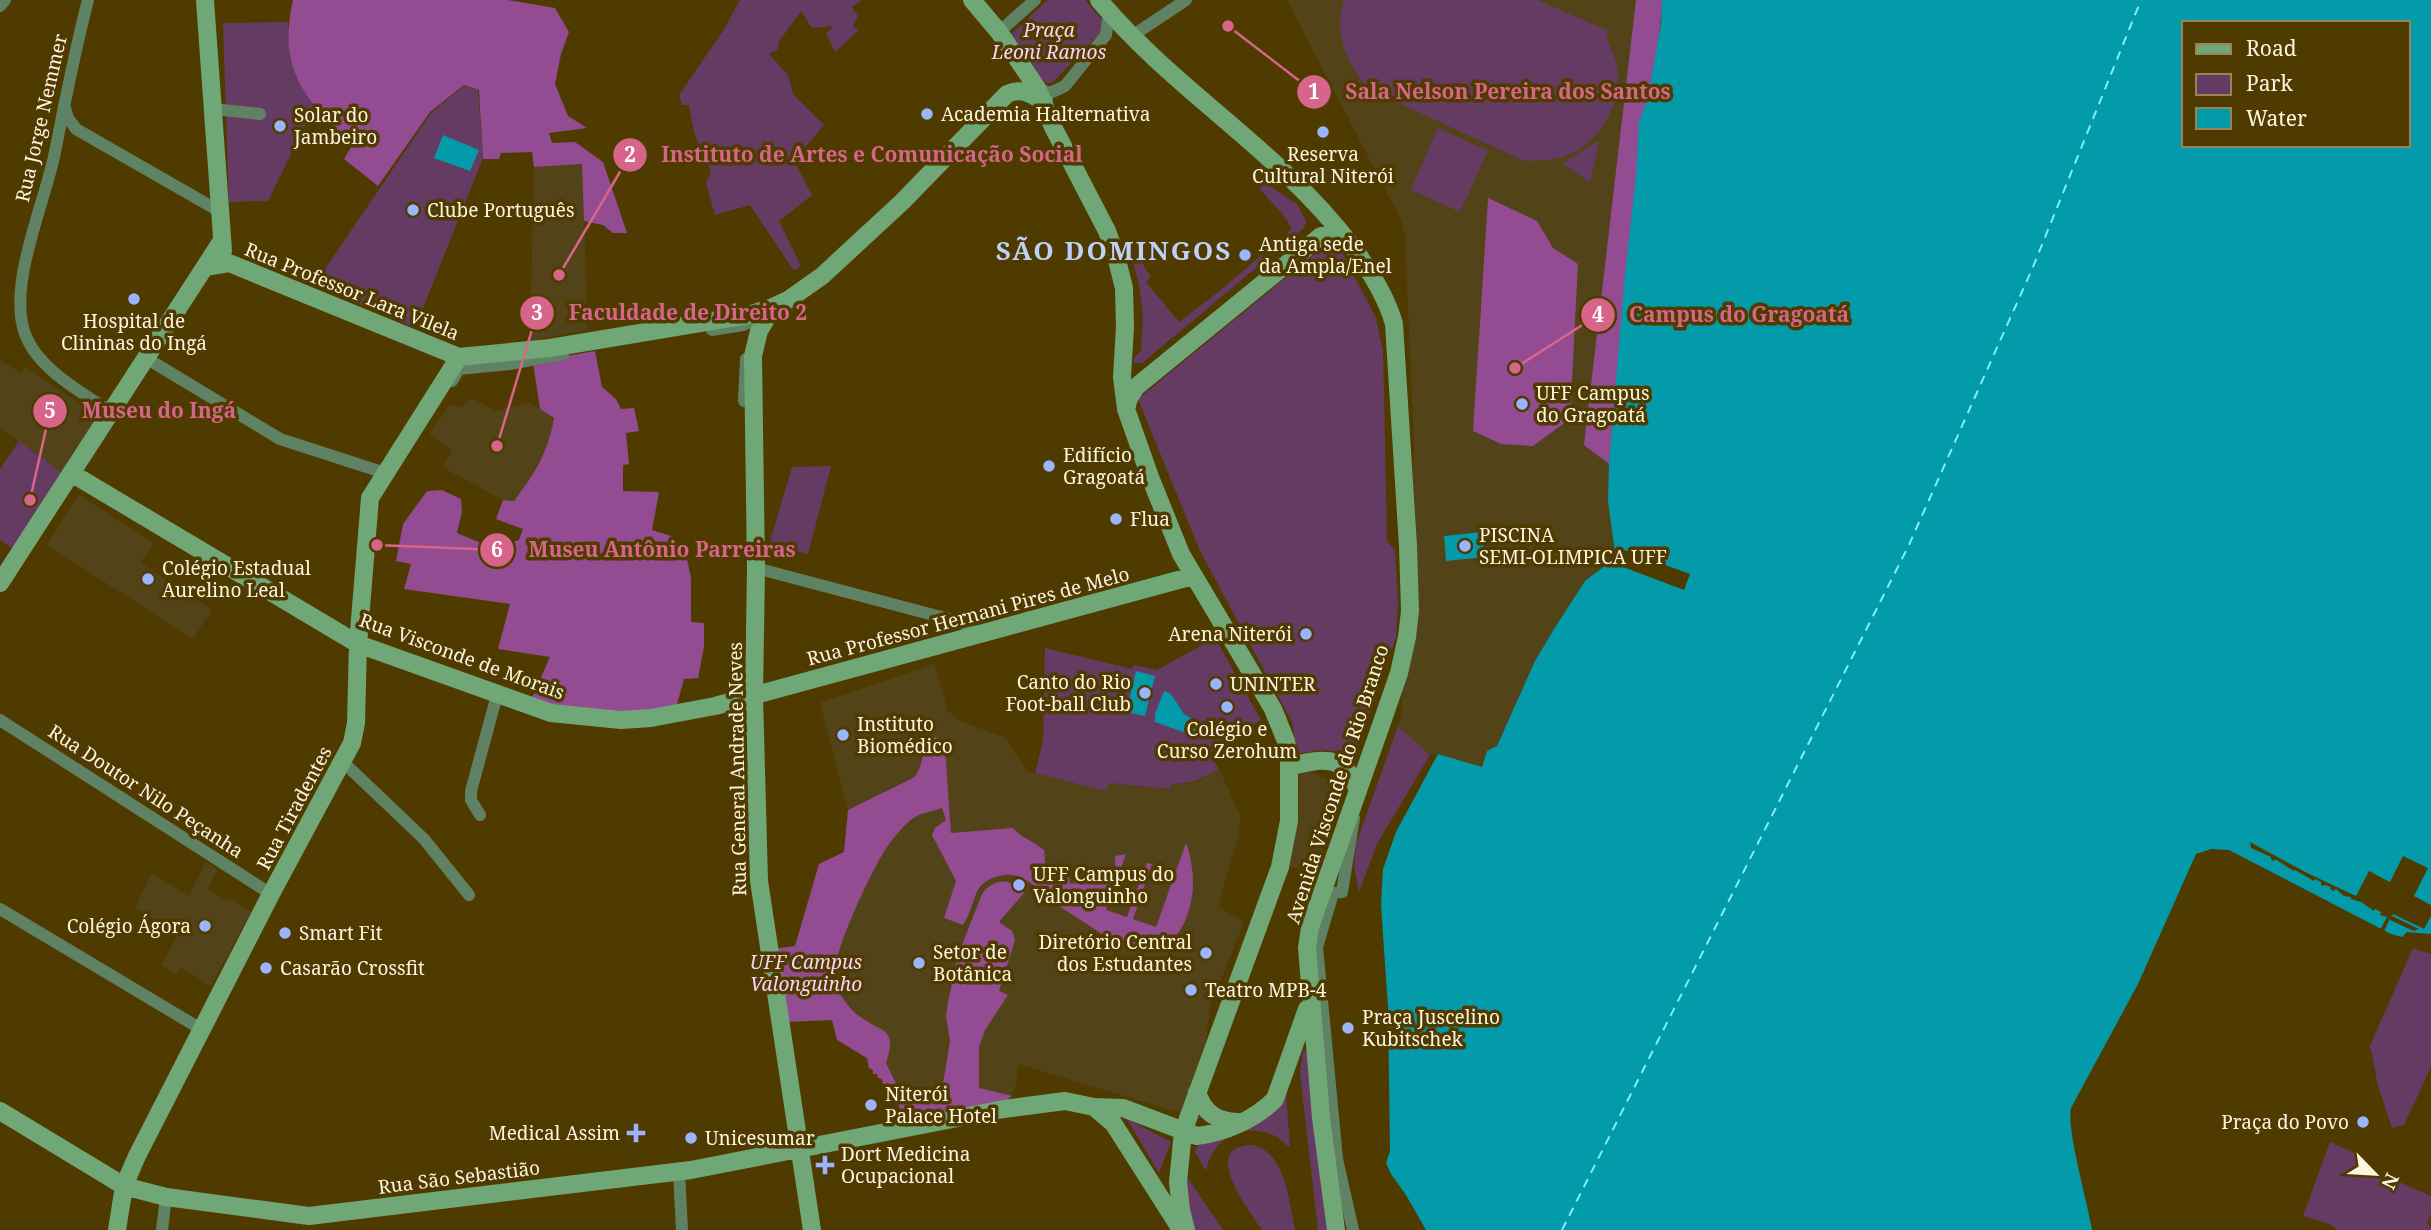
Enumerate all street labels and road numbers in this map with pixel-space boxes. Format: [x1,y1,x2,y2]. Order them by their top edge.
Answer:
street label: Rua Jorge Nemmer [9,31,73,205]
street label: Rua Professor Lara Vilela [241,236,463,346]
street label: Rua Professor Hernani Pires de Melo [804,560,1132,672]
street label: Rua Visconde de Morais [356,607,568,705]
street label: Avenida Visconde do Rio Branco [1279,641,1395,927]
street label: Rua General Andrade Neves [722,642,752,896]
street label: Rua Doutor Nilo Peçanha [43,718,249,864]
street label: Rua Tiradentes [250,742,338,874]
street label: Rua São Sebastião [377,1154,541,1200]

